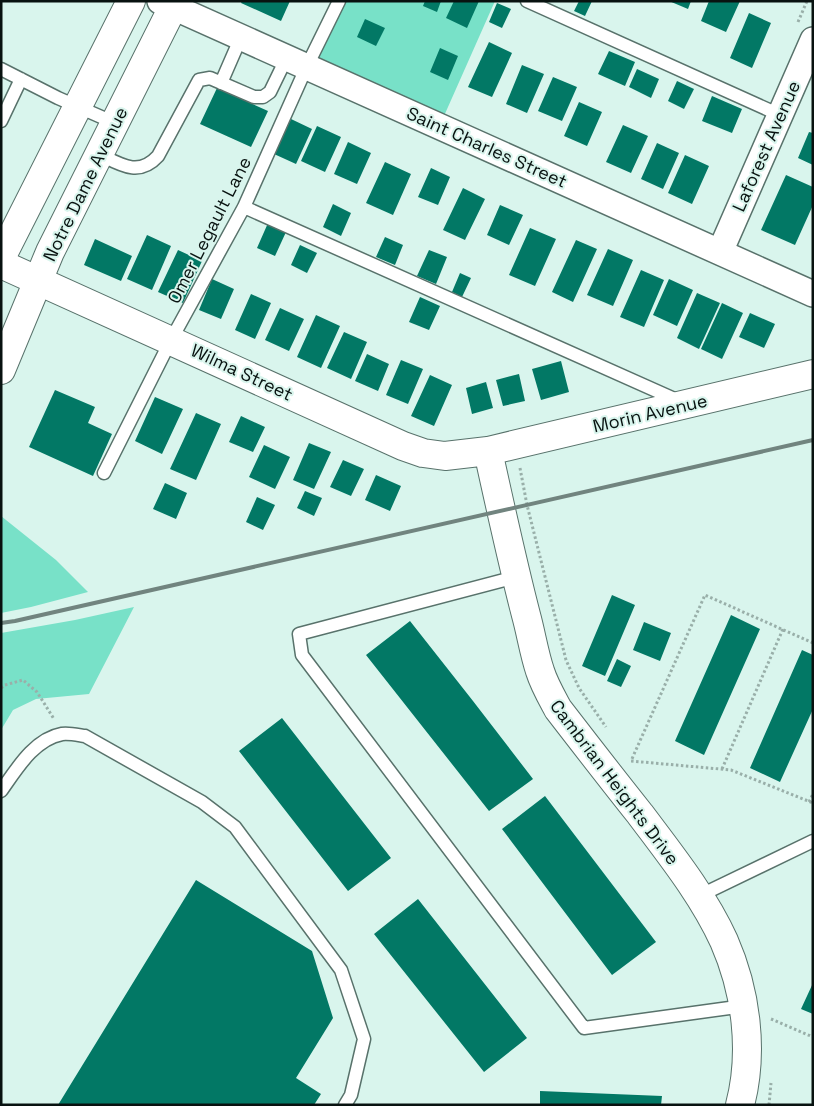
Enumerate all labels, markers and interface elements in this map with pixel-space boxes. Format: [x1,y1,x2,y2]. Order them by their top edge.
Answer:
street label: Laforest Avenue [727,77,805,215]
street label: Saint Charles Street [403,101,571,193]
street label: Notre Dame Avenue [38,103,132,265]
street label: Omer Legault Lane [162,153,256,307]
street label: Wilma Street [187,338,297,406]
street label: Morin Avenue [590,389,710,437]
street label: Cambrian Heights Drive [545,695,685,869]

